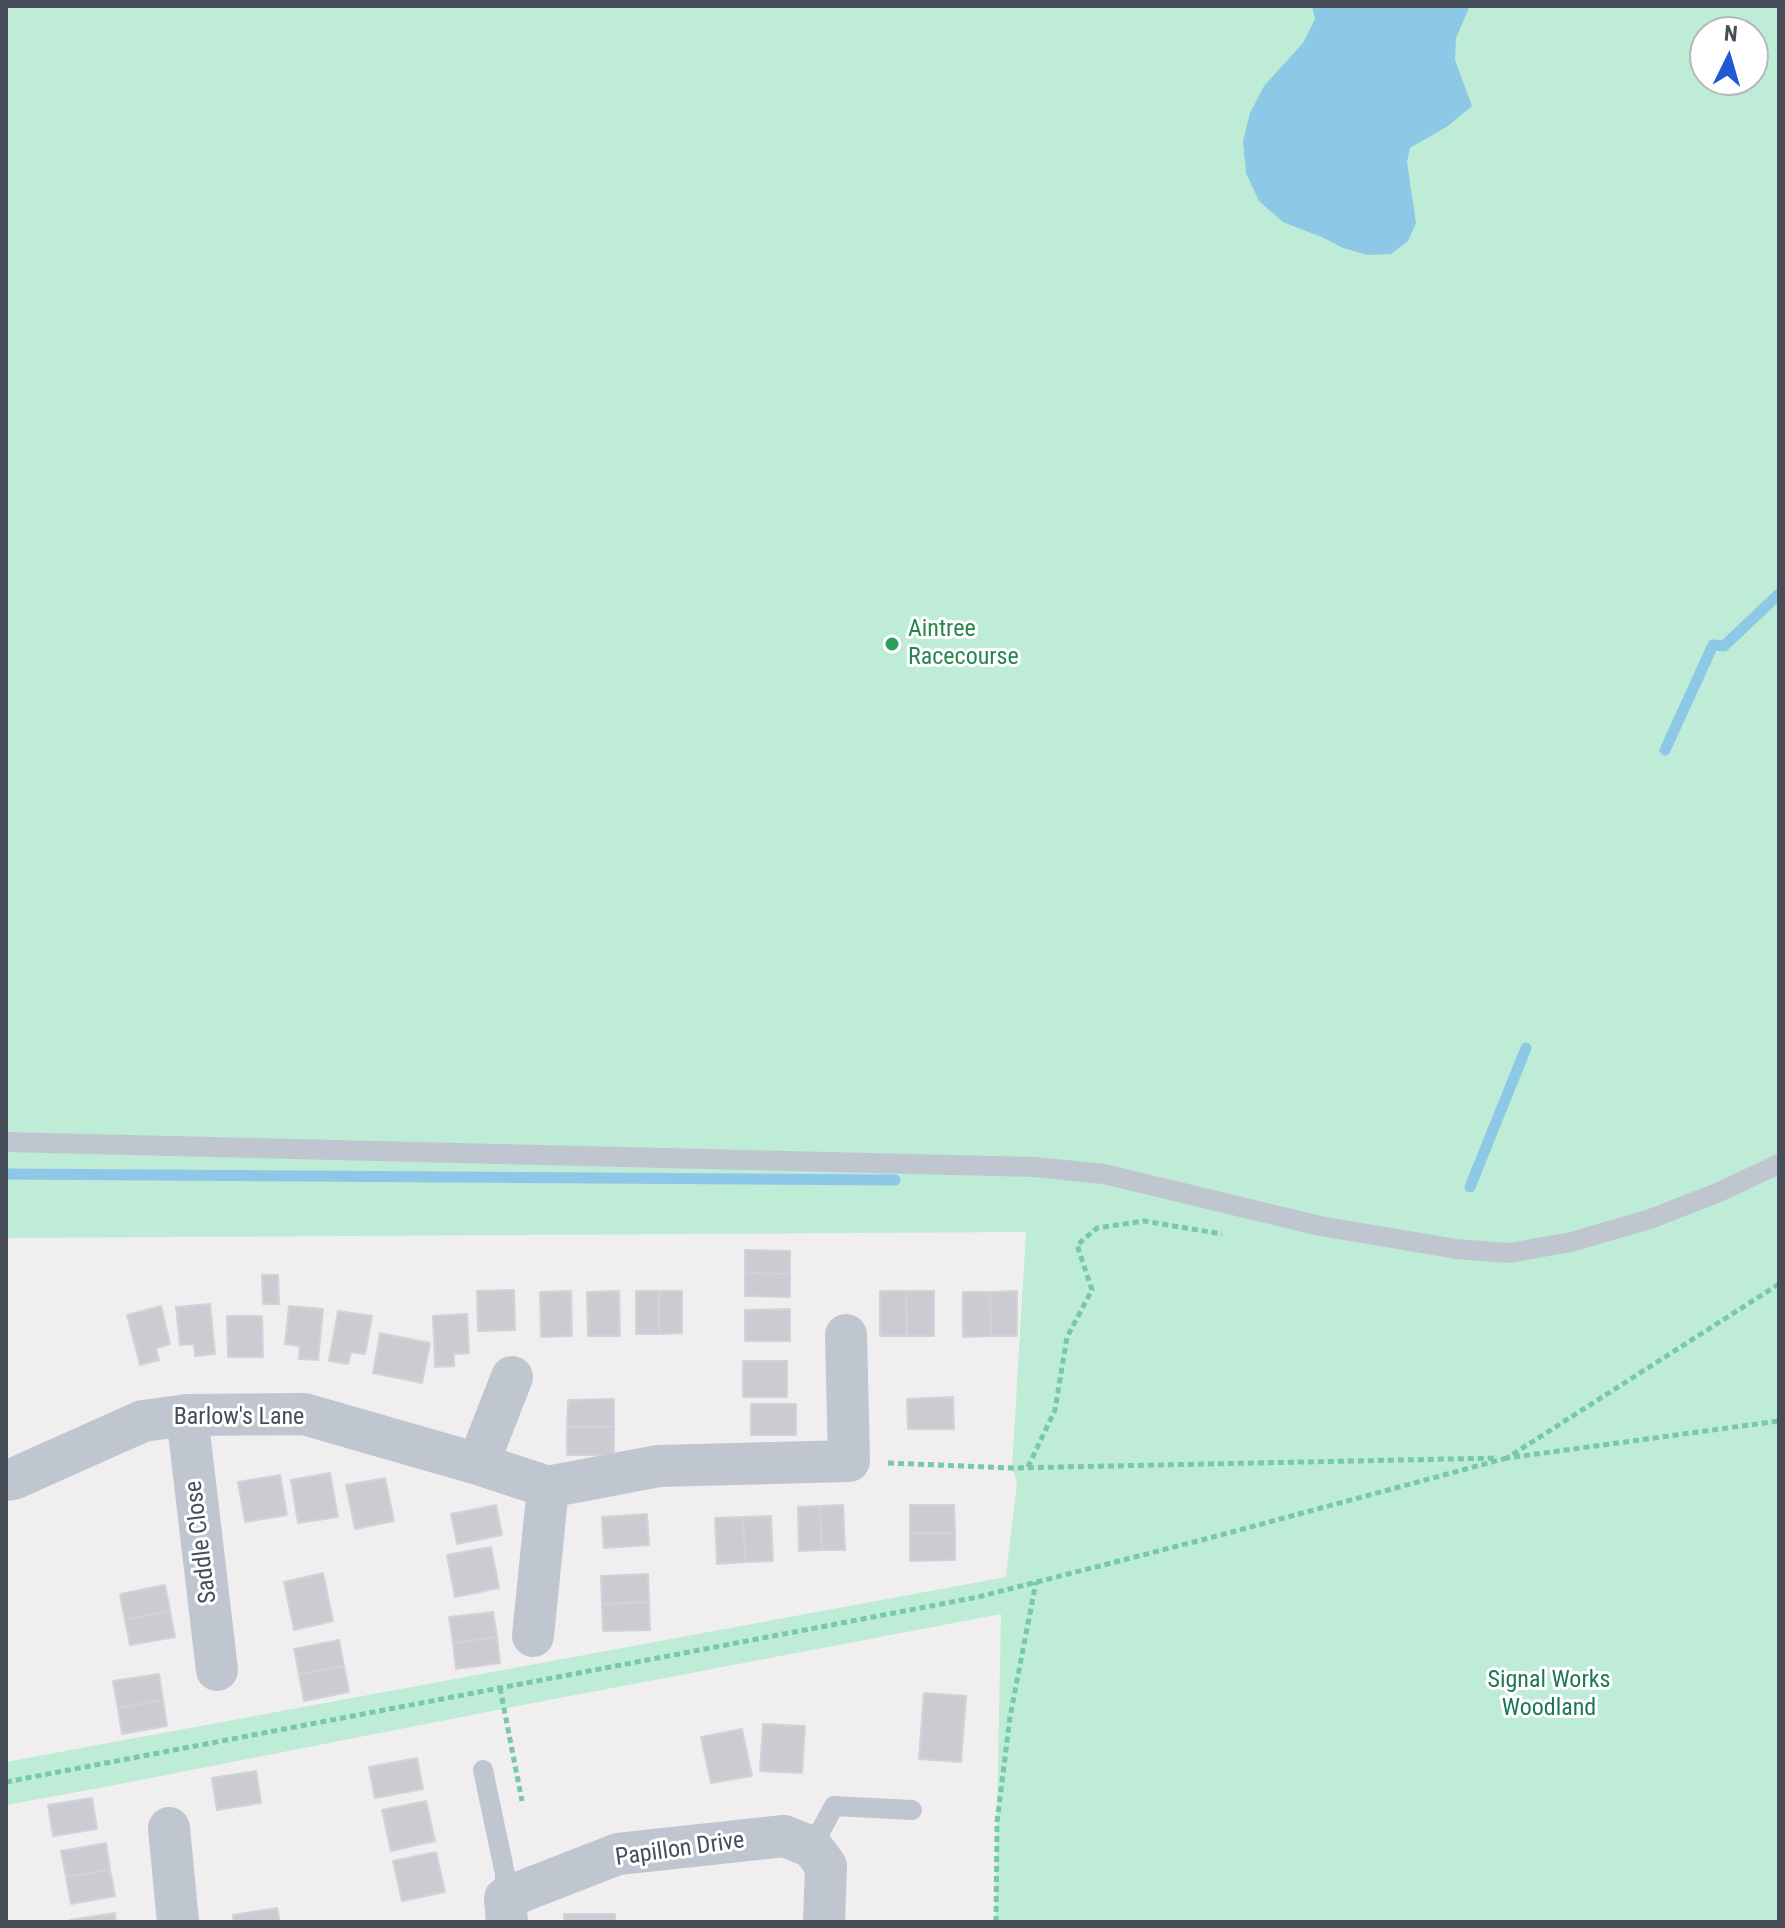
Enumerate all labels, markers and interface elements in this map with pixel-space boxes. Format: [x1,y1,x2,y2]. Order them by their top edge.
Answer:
north arrow [1689,16,1769,96]
text: N [1723,21,1739,47]
place label: Aintree Racecourse [908,616,1019,672]
marker: Aintree Racecourse [883,635,901,653]
street label: Barlow's Lane [174,1404,304,1432]
street label: Saddle Close [180,1479,224,1605]
park label: Signal Works Woodland [1488,1667,1610,1723]
street label: Papillon Drive [614,1827,746,1873]

